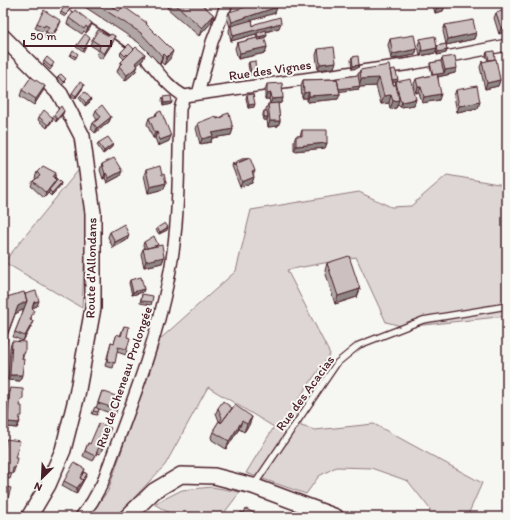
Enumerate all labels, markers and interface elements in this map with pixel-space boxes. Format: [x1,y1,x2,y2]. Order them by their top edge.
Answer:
scale bar [24,22,111,48]
text: 50 m [30,29,56,43]
street label: Rue des Vignes [228,57,312,83]
street label: Route d'Allondans [83,217,99,319]
street label: Rue de Cheneau Prolongée [93,305,155,449]
street label: Rue des Acacias [273,352,337,434]
north arrow [22,458,62,498]
text: N [32,479,44,494]

